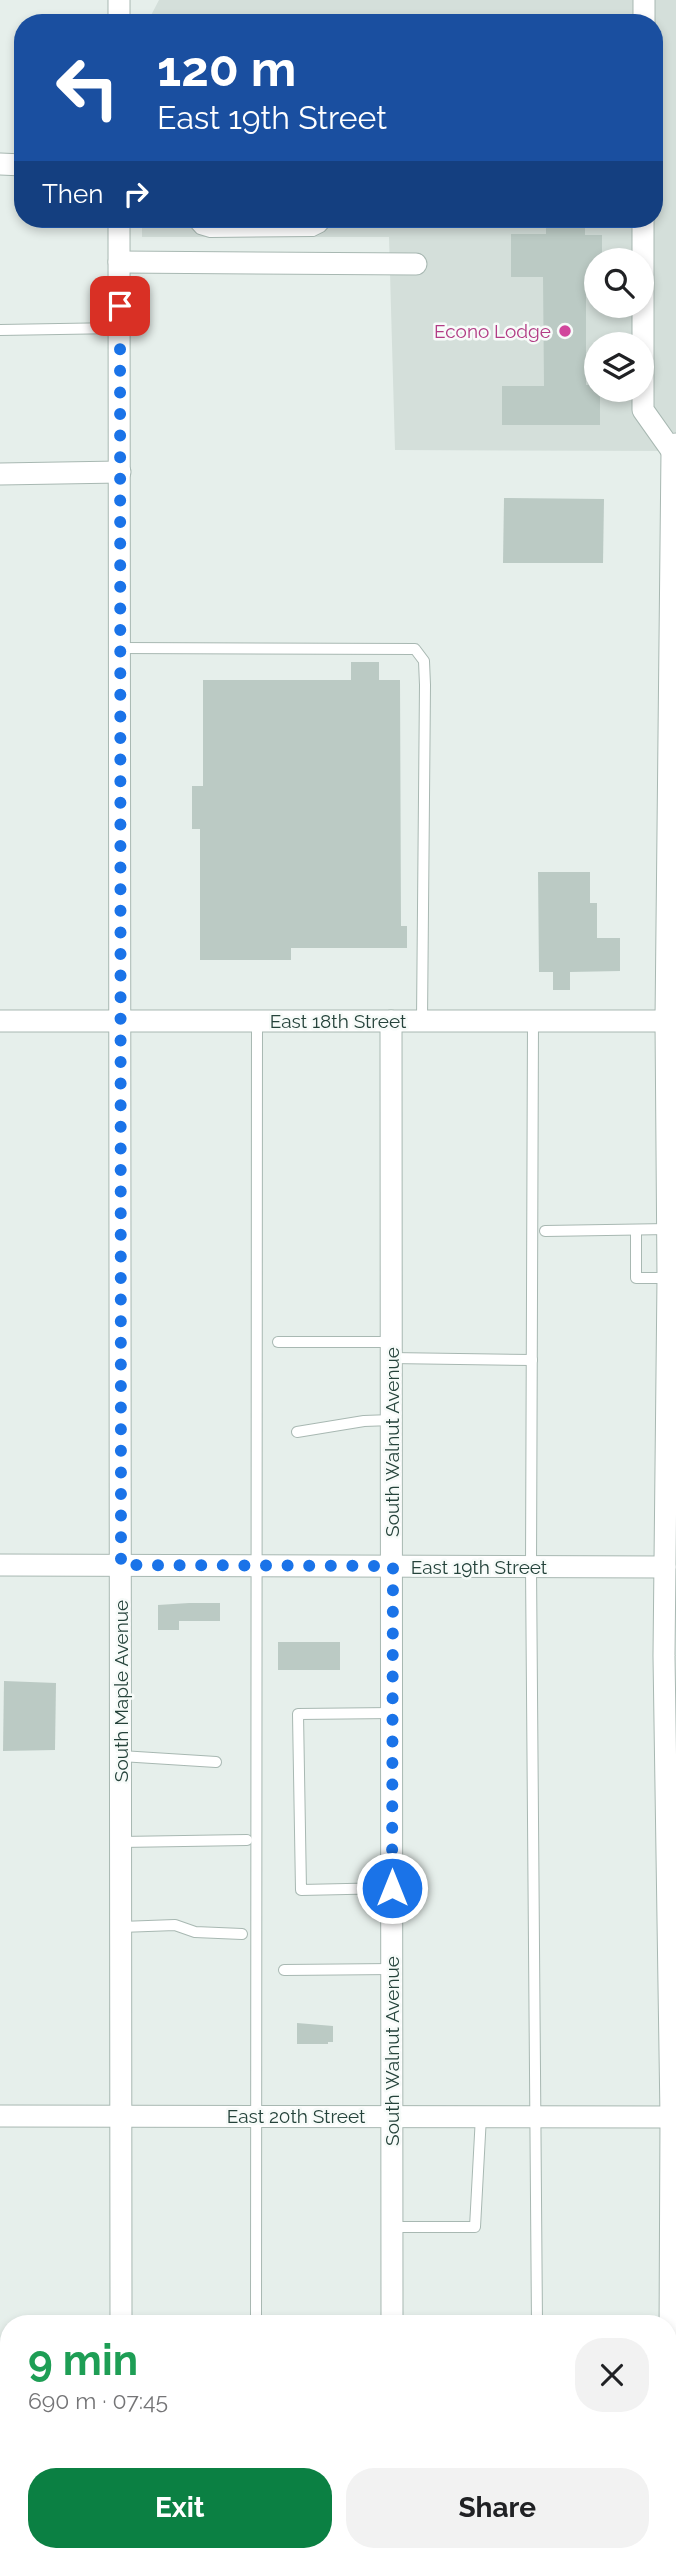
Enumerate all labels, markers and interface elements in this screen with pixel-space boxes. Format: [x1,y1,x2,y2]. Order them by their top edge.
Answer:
text: 120 m [157,40,296,97]
icon: left [42,42,133,133]
text: East 19th Street [157,99,387,136]
icon: right [117,175,155,213]
text: Then [42,179,103,209]
map controls [584,248,654,402]
button: search [584,248,654,318]
pin [90,276,150,336]
icon: arrive [101,287,139,325]
place label: Econo Lodge [434,320,551,342]
marker: Econo Lodge [557,323,573,339]
button: layers [584,332,654,402]
street label: East 18th Street [270,1010,407,1032]
street label: South Walnut Avenue [381,1347,403,1537]
street label: East 19th Street [411,1556,548,1578]
street label: South Maple Avenue [110,1600,132,1782]
position arrow [355,1851,429,1925]
street label: South Walnut Avenue [381,1956,403,2146]
street label: East 20th Street [227,2105,366,2127]
text: 9 min [28,2336,138,2385]
button: close [575,2338,649,2412]
text: 690 m · 07:45 [28,2387,168,2414]
button: Exit [28,2468,332,2548]
button: Share [346,2468,649,2548]

